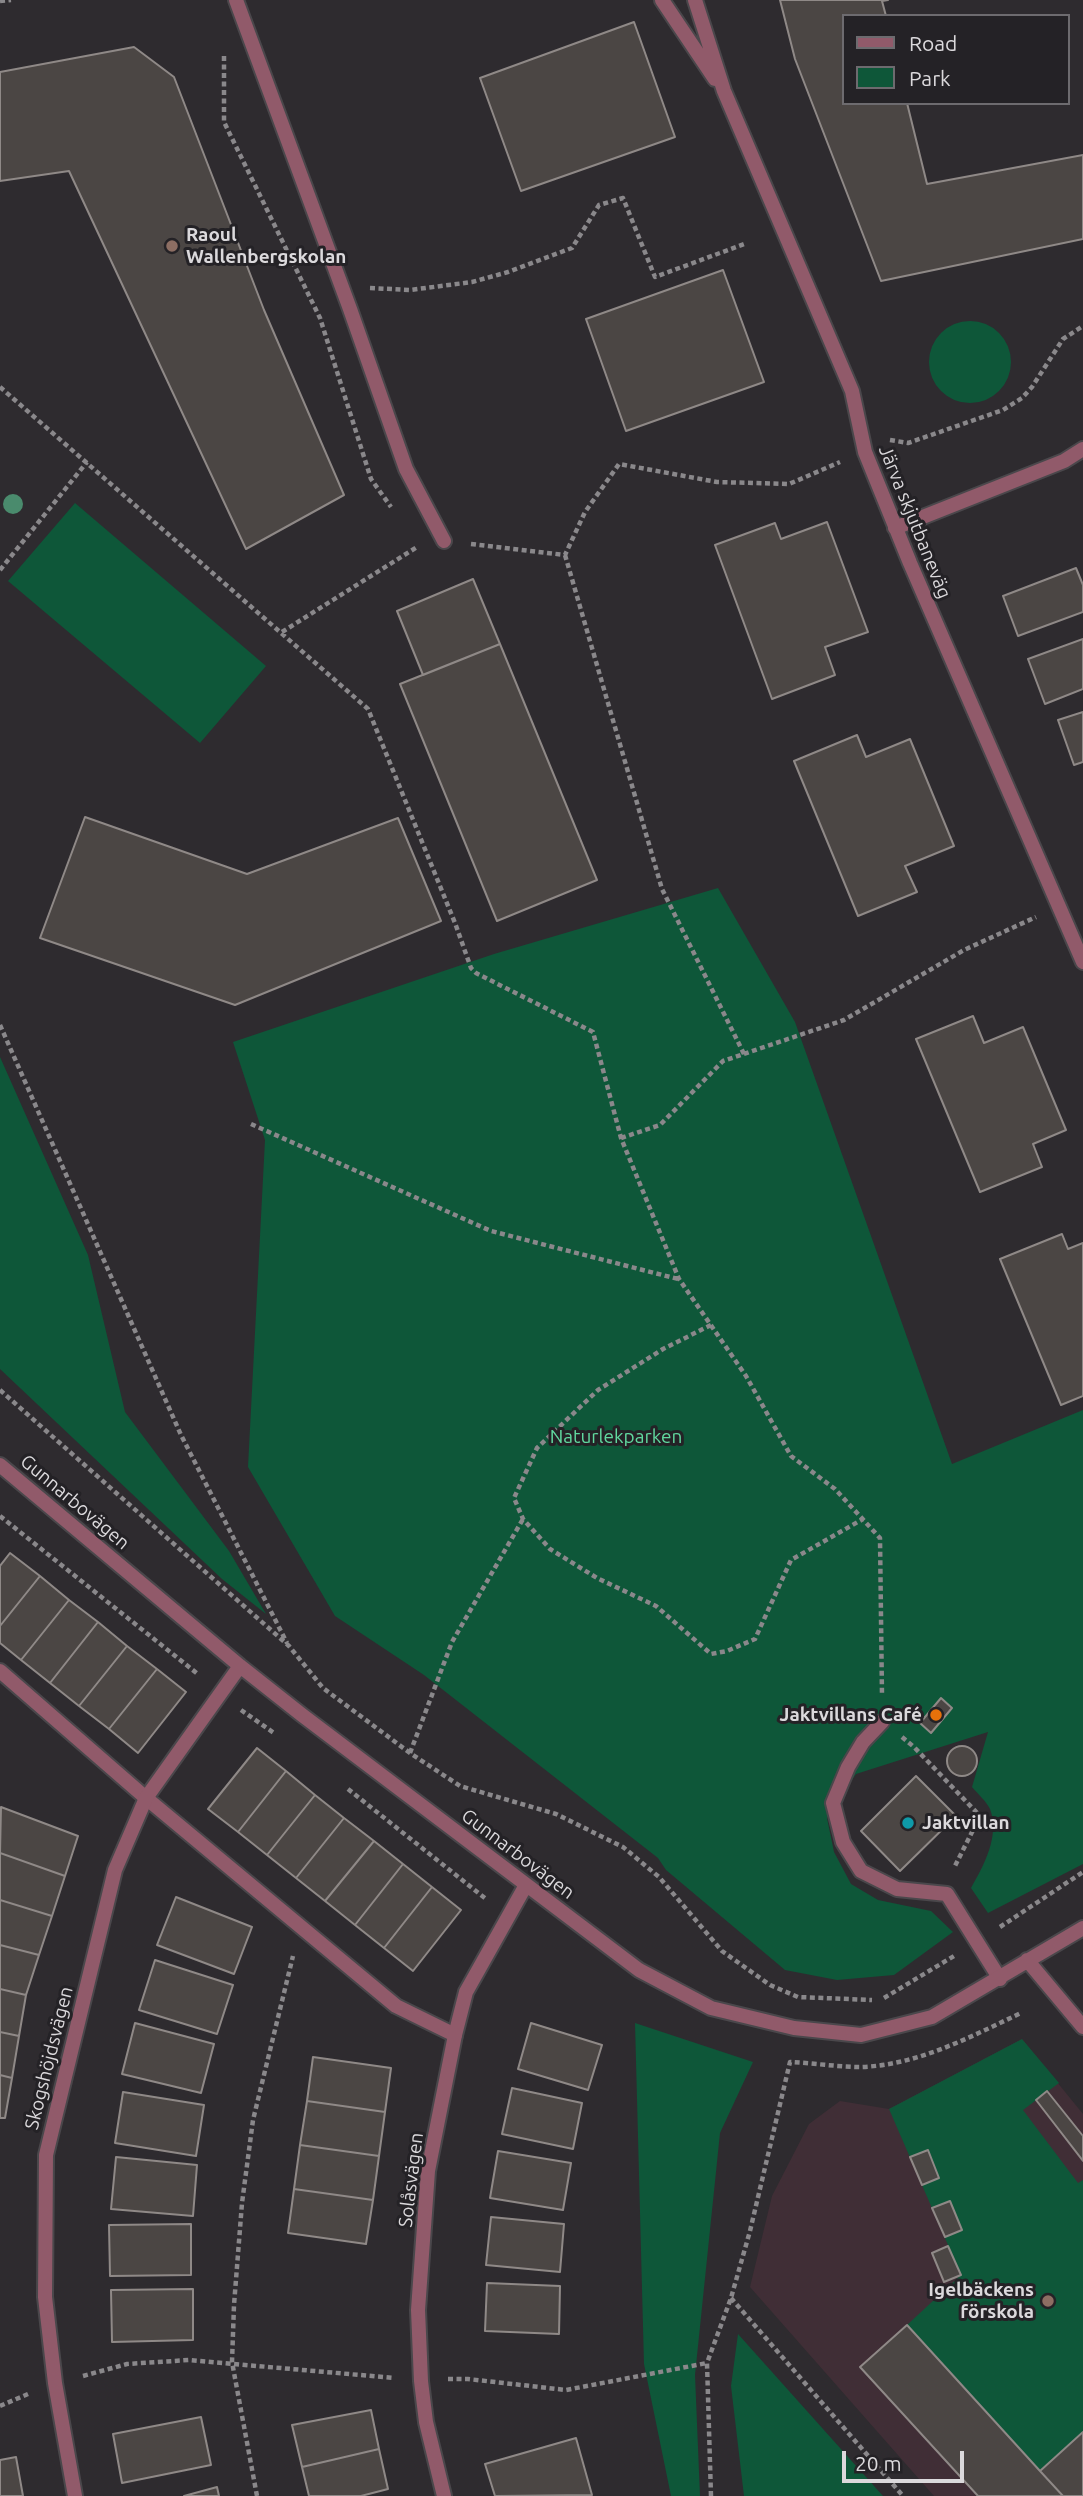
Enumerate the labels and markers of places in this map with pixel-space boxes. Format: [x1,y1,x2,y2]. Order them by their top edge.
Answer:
place label: Raoul Wallenbergskolan [186,224,346,268]
marker: Raoul Wallenbergskolan [164,238,180,254]
place label: Jaktvillans Café [780,1704,922,1726]
marker: Jaktvillans Café [928,1707,944,1723]
place label: Jaktvillan [922,1812,1010,1834]
marker: Jaktvillan [900,1815,916,1831]
place label: Igelbäckens förskola [928,2279,1034,2323]
marker: Igelbäckens förskola [1040,2293,1056,2309]

